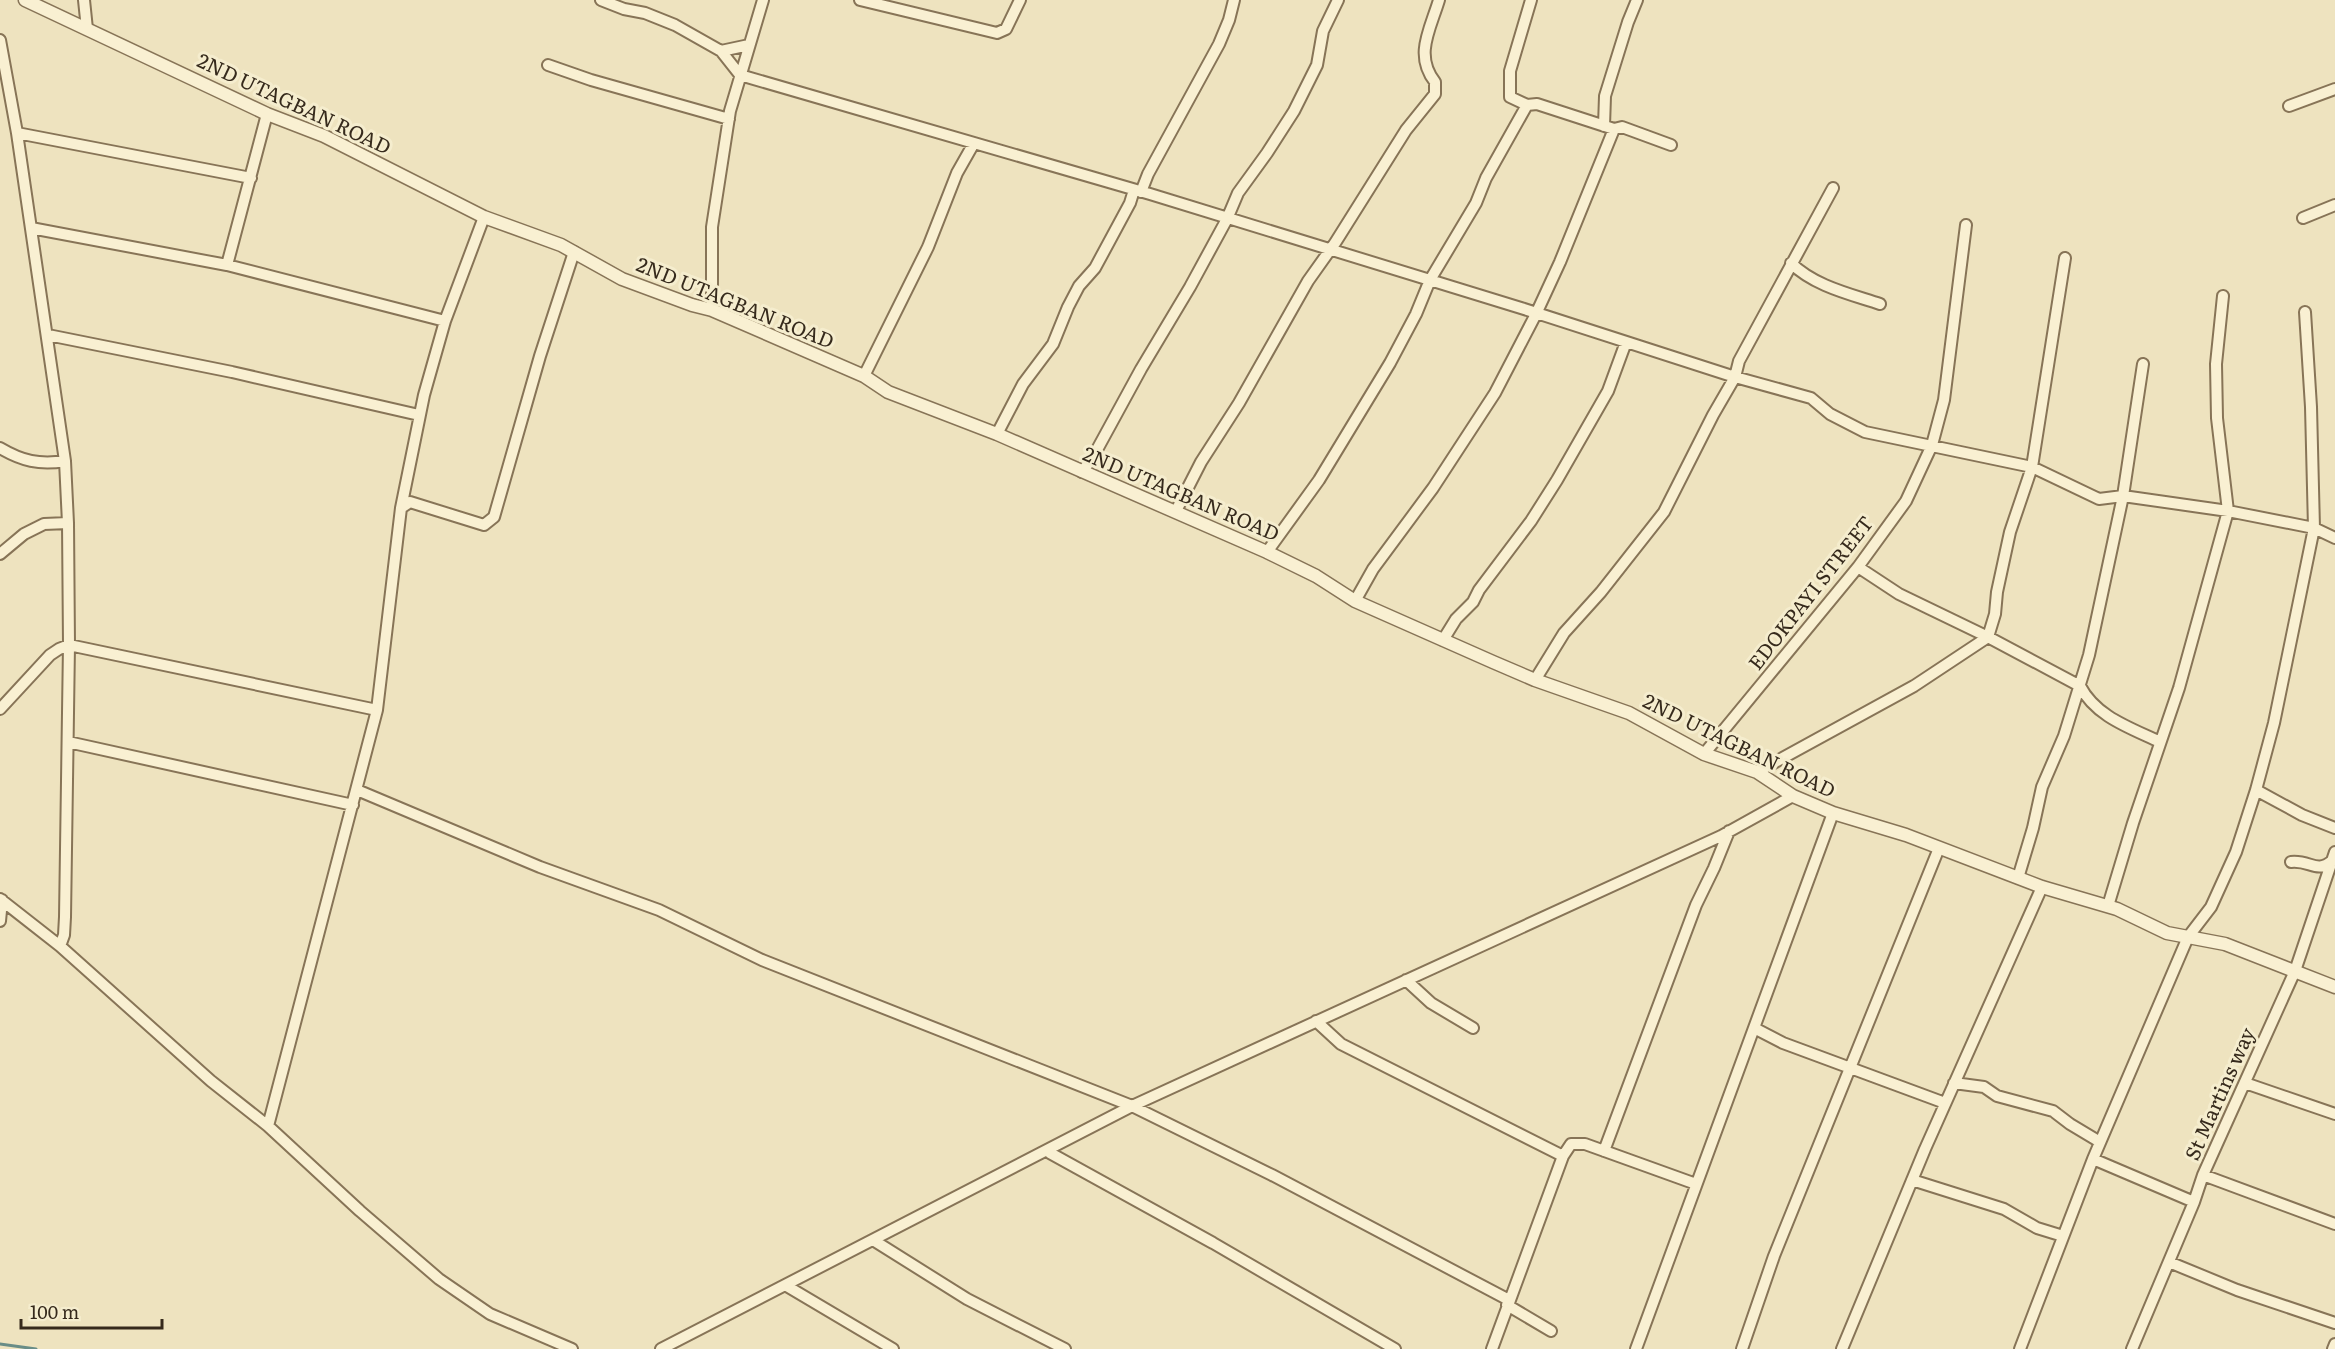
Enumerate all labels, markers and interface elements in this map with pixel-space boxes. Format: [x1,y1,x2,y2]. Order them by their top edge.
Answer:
street label: 2ND UTAGBAN ROAD [193,44,397,160]
street label: 2ND UTAGBAN ROAD [632,248,839,355]
street label: 2ND UTAGBAN ROAD [1079,437,1285,547]
street label: EDOKPAYI STREET [1740,508,1879,675]
street label: 2ND UTAGBAN ROAD [1639,685,1841,804]
street label: St Martins way [2175,1022,2261,1164]
scale bar [21,1292,162,1330]
text: 100 m [30,1298,79,1325]

